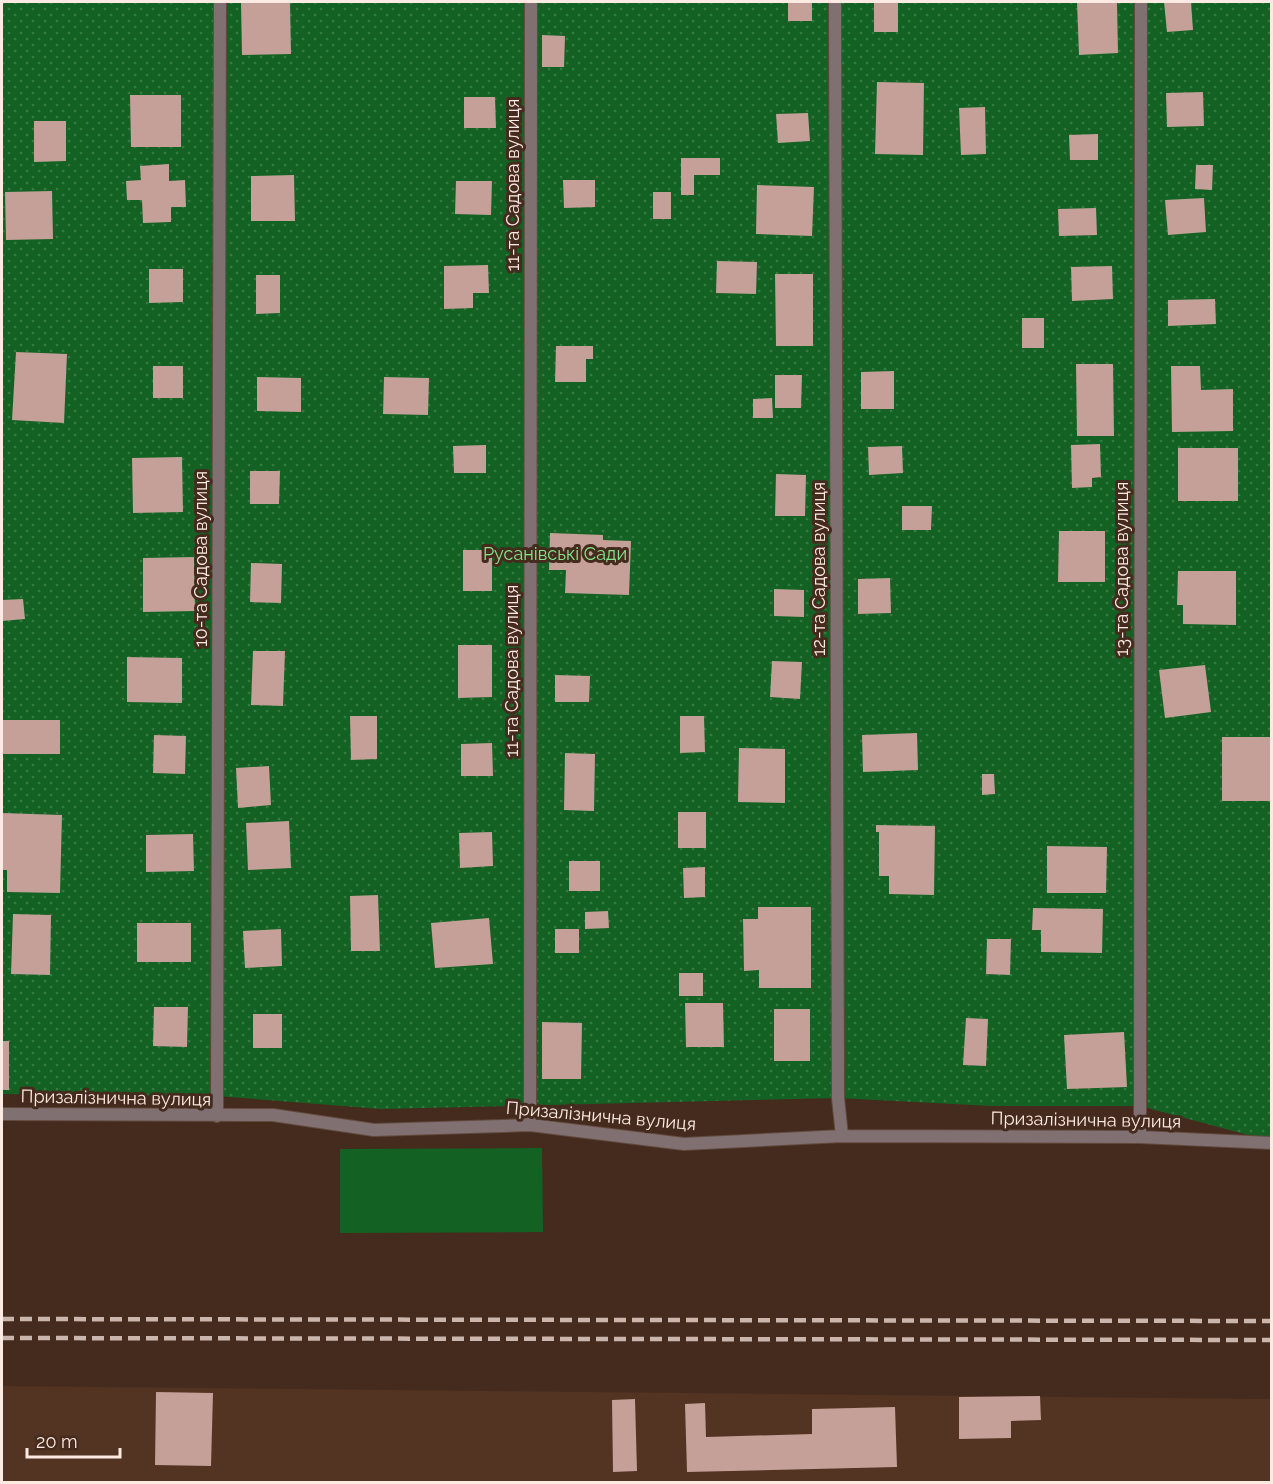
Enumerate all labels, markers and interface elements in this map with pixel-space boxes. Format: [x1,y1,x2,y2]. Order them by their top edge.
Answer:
street label: 11-та Садова вулиця [502,99,523,271]
street label: 10-та Садова вулиця [190,471,211,647]
street label: 12-та Садова вулиця [808,482,829,656]
street label: 13-та Садова вулиця [1111,482,1132,656]
park label: Русанівські Сади [483,543,627,564]
street label: 11-та Садова вулиця [501,585,522,757]
street label: Призалізнична вулиця [21,1085,211,1110]
street label: Призалізнична вулиця [505,1097,697,1134]
street label: Призалізнична вулиця [991,1107,1181,1132]
scale bar [27,1421,120,1459]
text: 20 m [36,1431,78,1452]

